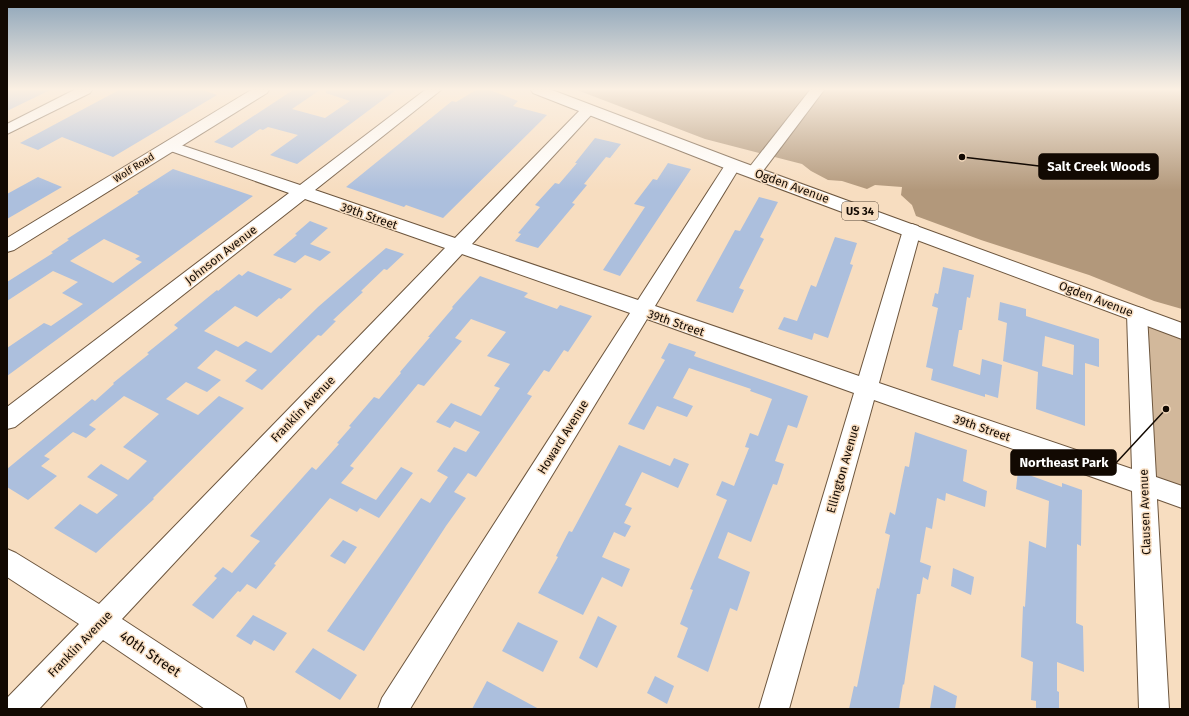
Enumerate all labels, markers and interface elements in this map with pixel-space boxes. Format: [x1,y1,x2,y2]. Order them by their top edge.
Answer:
street label: Wolf Road [111,151,157,185]
callout: Salt Creek Woods [1039,154,1158,179]
text: Salt Creek Woods [1047,159,1151,174]
street label: Ogden Avenue [753,166,831,206]
street label: 39th Street [339,200,400,232]
road number: US 34 [842,202,878,220]
street label: Johnson Avenue [182,223,260,287]
street label: Ogden Avenue [1057,278,1135,320]
street label: 39th Street [646,307,707,339]
street label: Franklin Avenue [268,373,338,445]
street label: Howard Avenue [535,397,591,477]
street label: 39th Street [952,412,1013,444]
street label: Ellington Avenue [824,423,862,515]
callout: Northeast Park [1011,450,1116,475]
text: Northeast Park [1020,455,1109,470]
street label: Clausen Avenue [1137,469,1153,555]
street label: Franklin Avenue [45,608,115,680]
street label: 40th Street [116,627,185,681]

